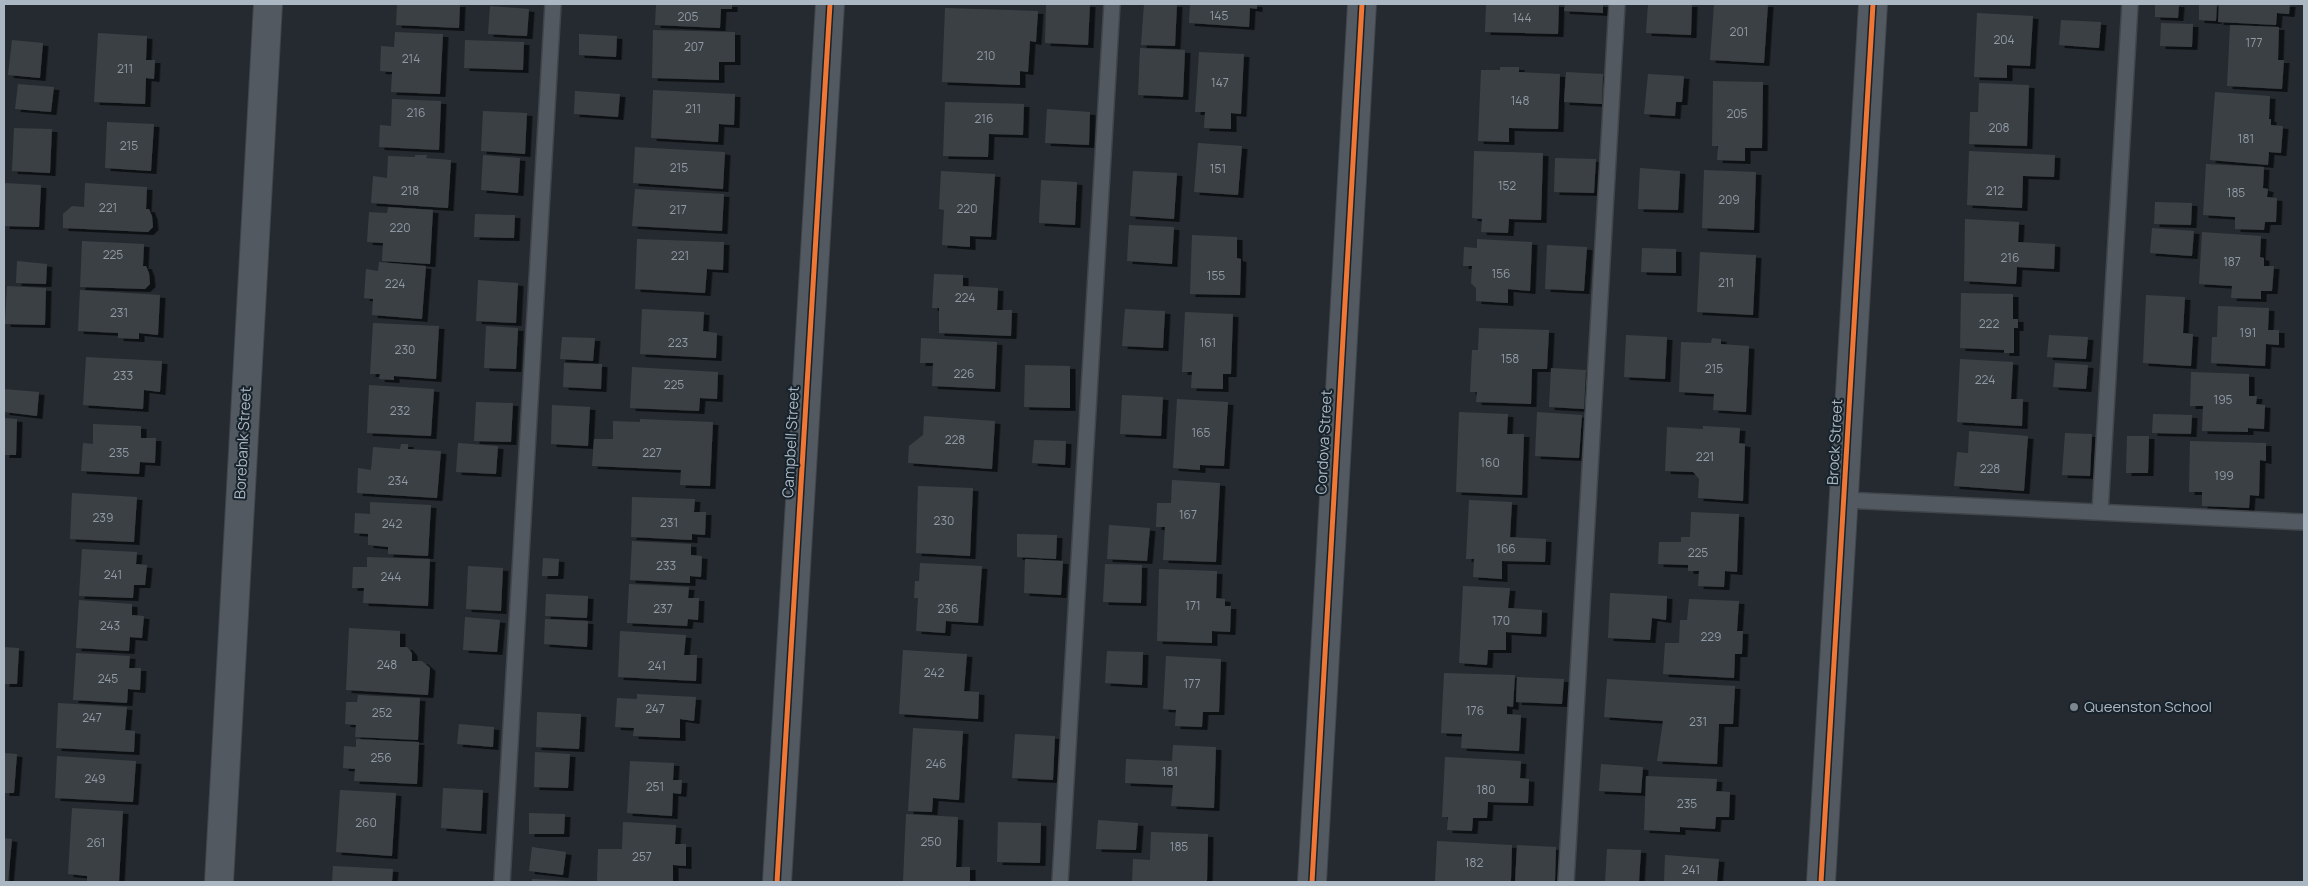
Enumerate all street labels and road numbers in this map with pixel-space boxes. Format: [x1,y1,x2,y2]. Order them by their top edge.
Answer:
street label: Campbell Street [777,385,804,499]
street label: Borebank Street [229,386,256,500]
street label: Cordova Street [1310,389,1337,495]
street label: Brock Street [1822,398,1847,486]

